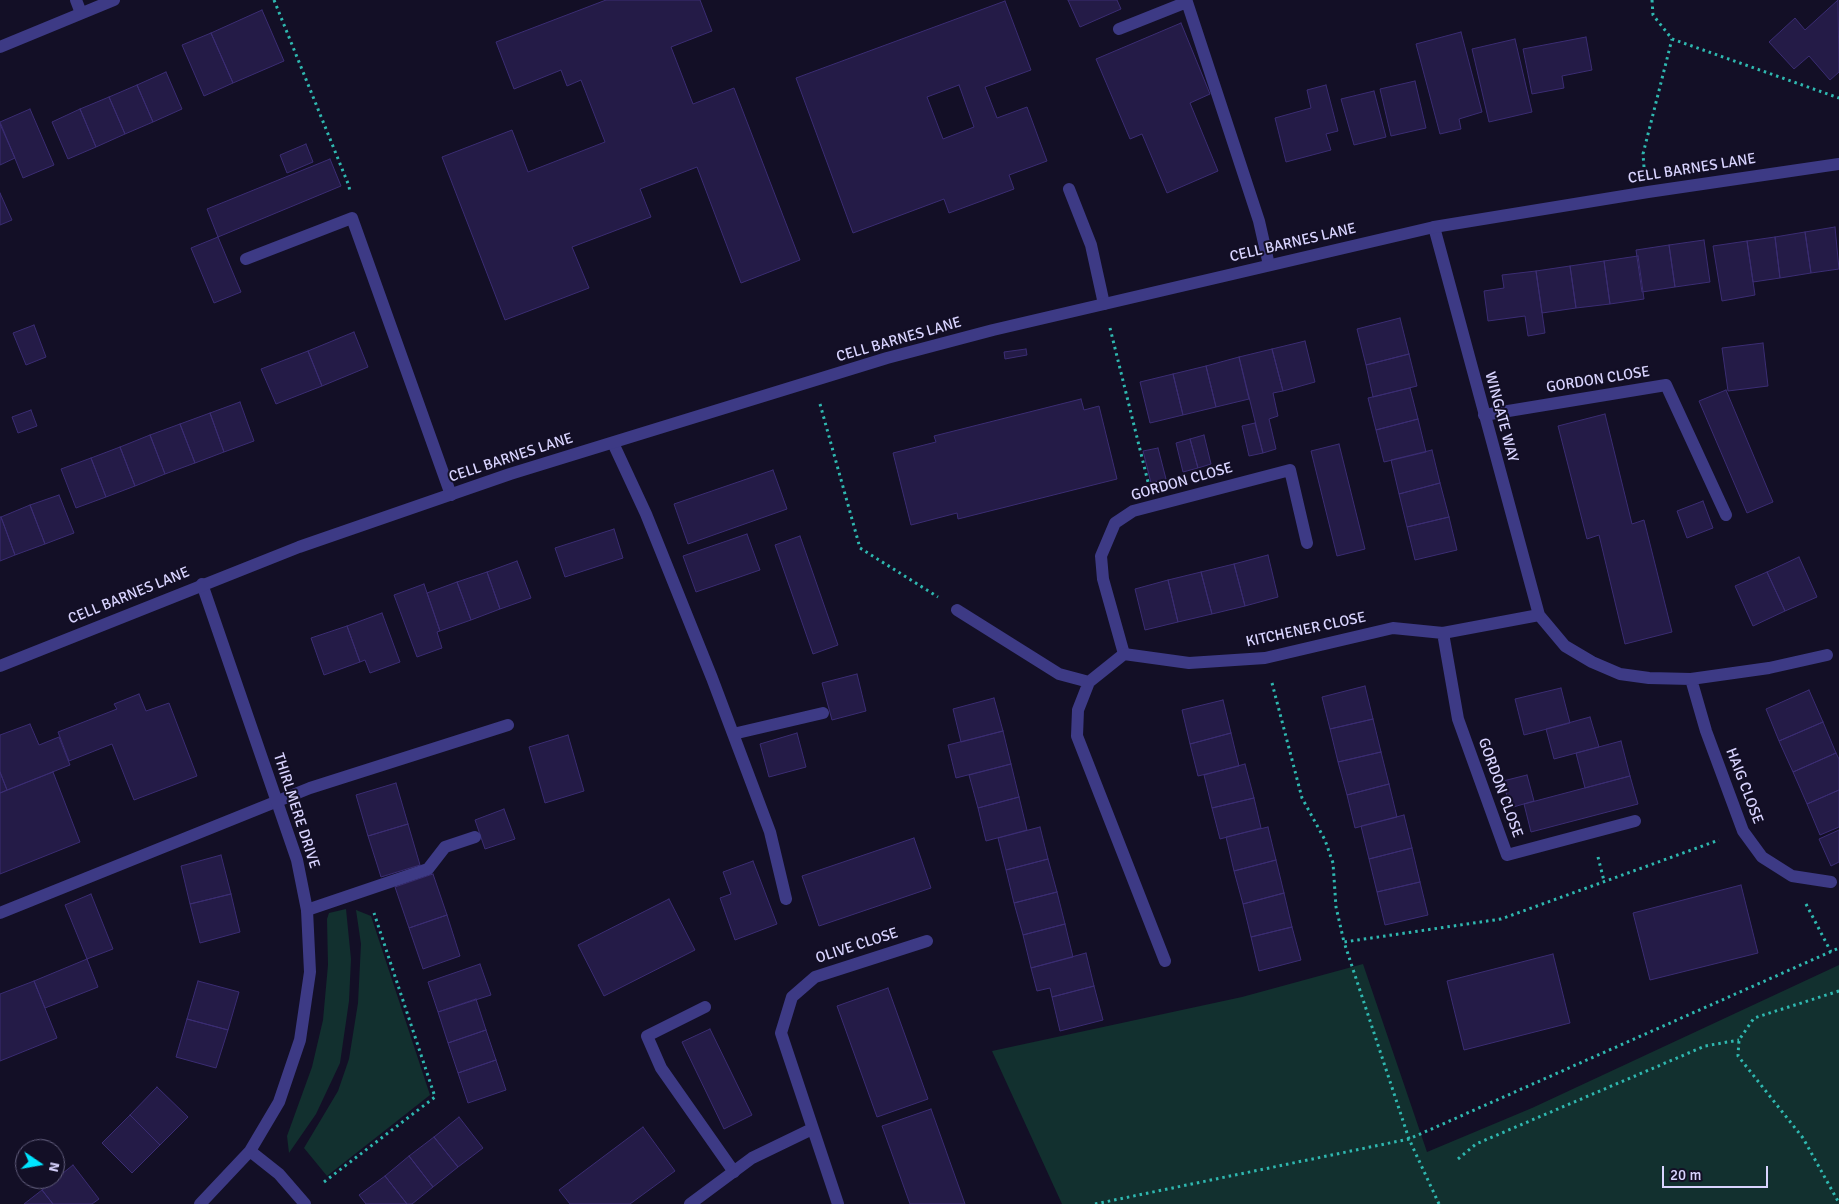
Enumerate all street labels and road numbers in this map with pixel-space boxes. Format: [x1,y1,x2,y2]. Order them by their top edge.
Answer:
street label: CELL BARNES LANE [1627,150,1757,188]
street label: CELL BARNES LANE [1228,220,1358,266]
street label: CELL BARNES LANE [834,314,964,366]
street label: GORDON CLOSE [1545,363,1651,397]
street label: WINGATE WAY [1480,370,1522,464]
street label: CELL BARNES LANE [447,429,575,487]
street label: GORDON CLOSE [1129,459,1235,505]
street label: CELL BARNES LANE [66,563,192,629]
street label: KITCHENER CLOSE [1244,609,1368,651]
street label: GORDON CLOSE [1474,736,1526,840]
street label: HAIG CLOSE [1721,746,1767,826]
street label: THIRLMERE DRIVE [269,751,323,871]
street label: OLIVE CLOSE [814,924,900,968]

